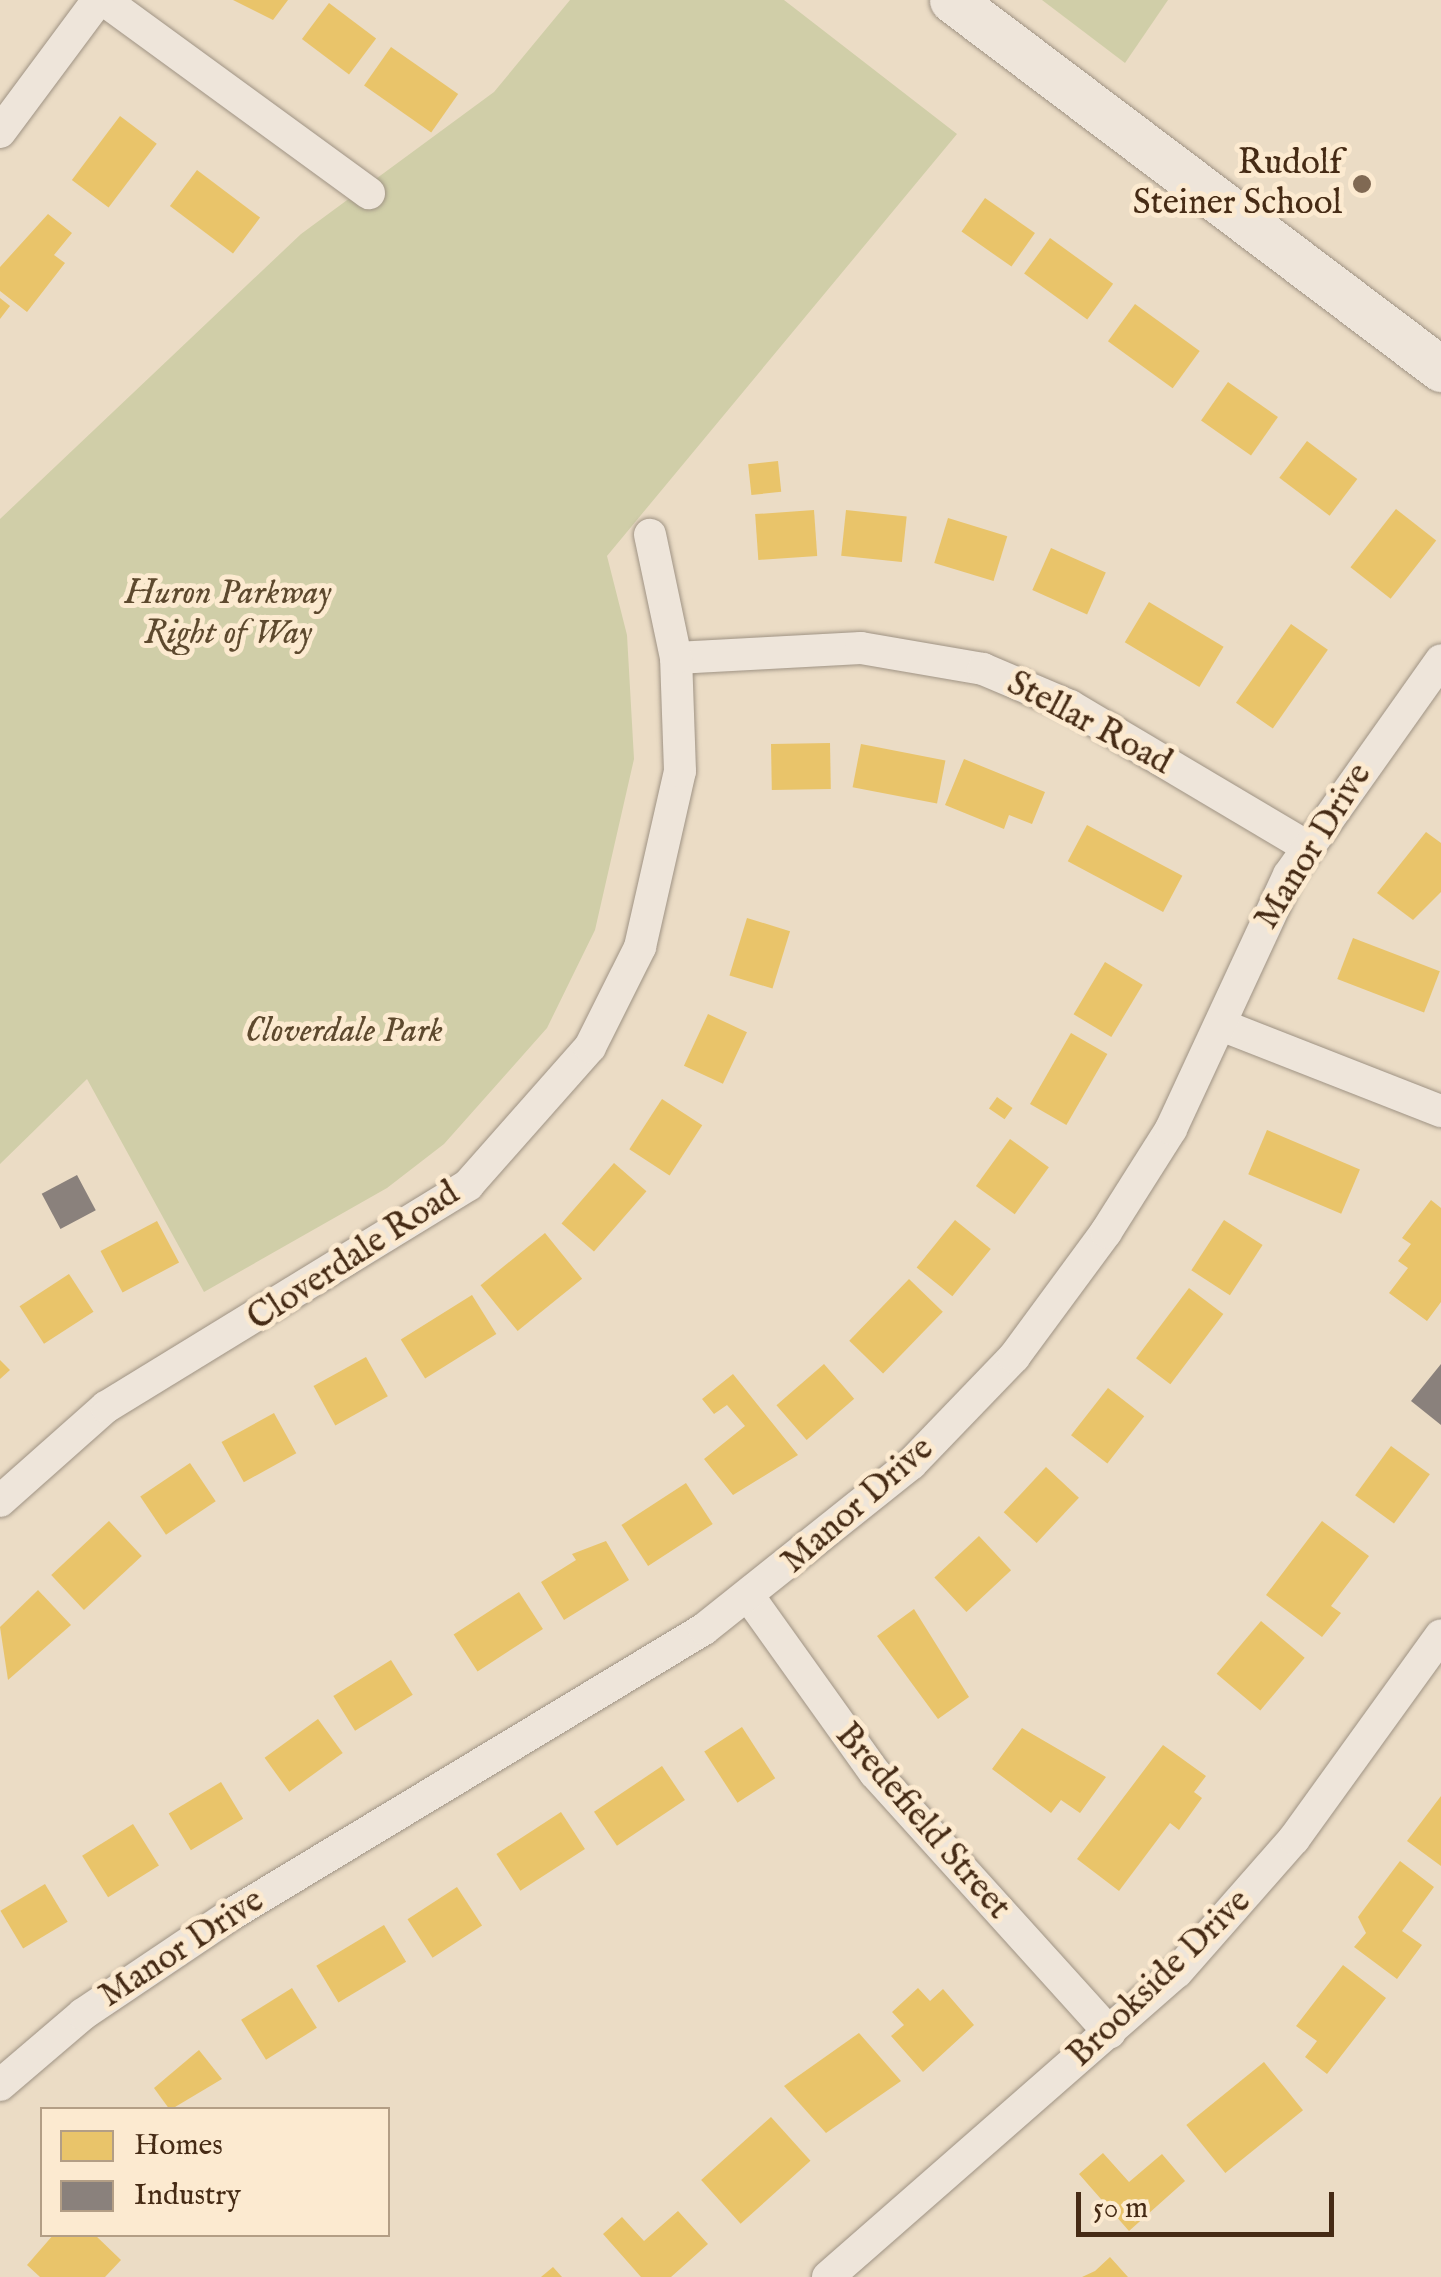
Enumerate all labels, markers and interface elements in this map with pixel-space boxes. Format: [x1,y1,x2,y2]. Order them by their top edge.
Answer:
place label: Rudolf Steiner School [1133,143,1342,225]
marker: Rudolf Steiner School [1351,173,1373,195]
park label: Huron Parkway Right of Way [125,573,331,655]
street label: Stellar Road [1000,663,1178,785]
street label: Manor Drive [1247,756,1381,938]
park label: Cloverdale Park [245,1011,443,1053]
street label: Cloverdale Road [241,1173,467,1341]
street label: Manor Drive [773,1429,943,1583]
street label: Bredefield Street [825,1715,1019,1929]
street label: Manor Drive [92,1880,272,2018]
street label: Brookside Drive [1060,1881,1260,2077]
legend [40,2107,390,2237]
text: Homes [134,2127,223,2165]
scale bar [1081,2172,1338,2234]
text: Industry [134,2177,241,2215]
text: 50 m [1093,2190,1148,2228]

